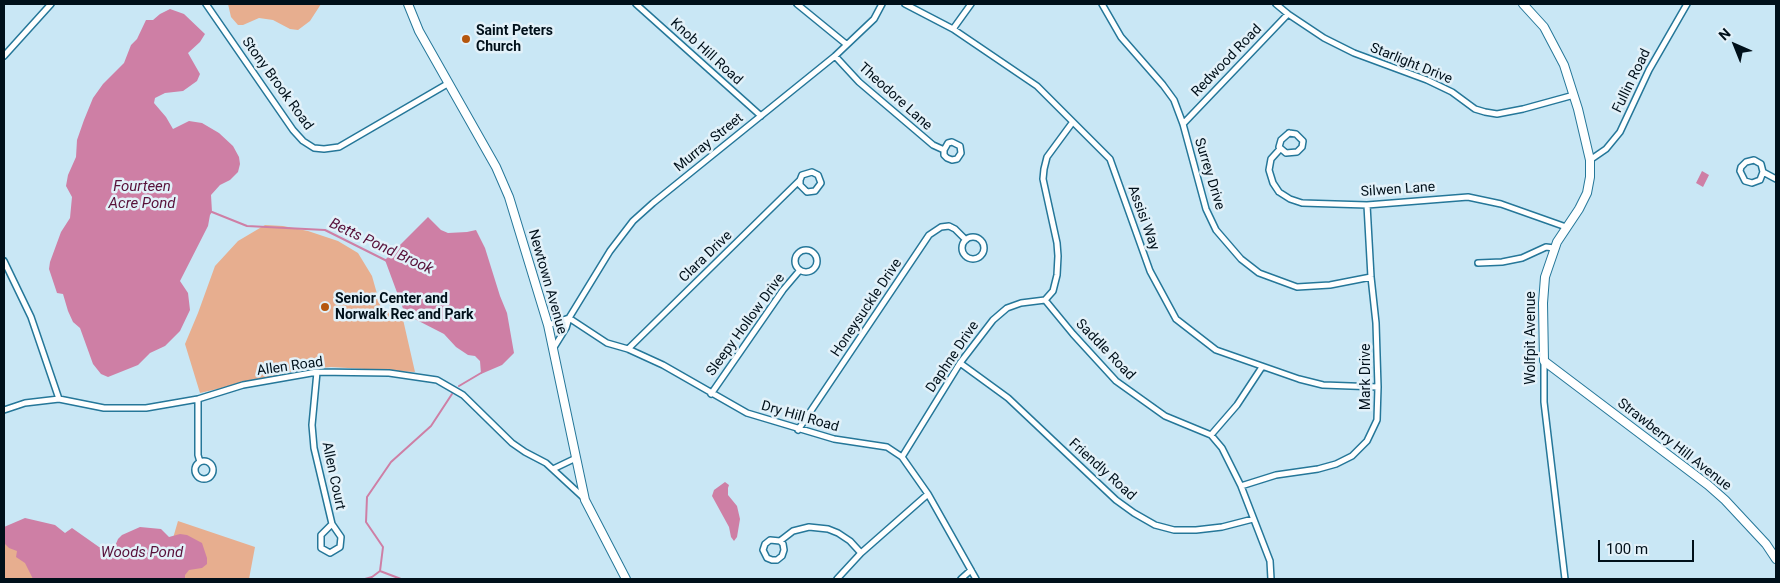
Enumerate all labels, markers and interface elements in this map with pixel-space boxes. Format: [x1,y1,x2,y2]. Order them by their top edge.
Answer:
street label: Knob Hill Road [666,15,746,89]
north arrow [1710,20,1760,70]
street label: Redwood Road [1188,21,1266,101]
place label: Saint Peters Church [476,23,553,56]
text: N [1715,25,1734,43]
marker: Saint Peters Church [460,33,472,45]
street label: Stony Brook Road [238,34,316,134]
street label: Starlight Drive [1367,40,1455,88]
street label: Fullin Road [1609,46,1655,116]
street label: Theodore Lane [855,60,935,134]
street label: Murray Street [671,110,747,176]
street label: Surrey Drive [1190,136,1228,212]
water label: Fourteen Acre Pond [109,178,175,213]
street label: Silwen Lane [1360,179,1436,201]
street label: Assisi Way [1124,183,1162,253]
water label: Betts Pond Brook [326,215,436,279]
street label: Newtown Avenue [524,228,570,336]
street label: Clara Drive [676,228,736,286]
street label: Honeysuckle Drive [828,256,906,360]
street label: Sleepy Hollow Drive [703,270,789,380]
place label: Senior Center and Norwalk Rec and Park [335,291,474,324]
street label: Wolfpit Avenue [1523,291,1539,385]
marker: Senior Center and Norwalk Rec and Park [319,301,331,313]
street label: Saddle Road [1072,316,1138,384]
street label: Daphne Drive [923,318,983,396]
street label: Mark Drive [1358,344,1374,410]
street label: Allen Road [256,354,324,380]
street label: Strawberry Hill Avenue [1614,395,1734,495]
street label: Dry Hill Road [759,398,841,436]
street label: Friendly Road [1065,436,1139,504]
street label: Allen Court [318,440,348,512]
scale bar [1600,530,1696,562]
text: 100 m [1606,540,1648,558]
water label: Woods Pond [101,544,183,562]

